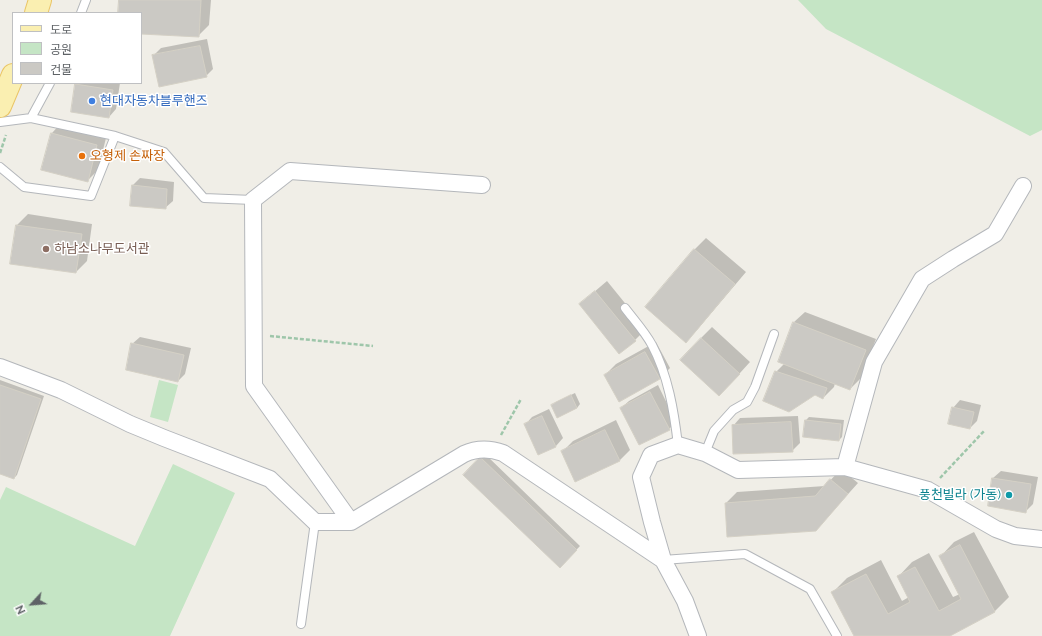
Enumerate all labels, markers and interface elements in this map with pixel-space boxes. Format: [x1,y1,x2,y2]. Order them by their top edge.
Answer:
legend [12,12,142,84]
text: 도로 [50,23,72,37]
text: 공원 [50,43,72,57]
text: 건물 [50,63,72,77]
place label: 현대자동차블루핸즈 [100,93,208,109]
marker: 현대자동차블루핸즈 [87,96,97,106]
place label: 오형제 손짜장 [90,148,165,164]
marker: 오형제 손짜장 [77,151,87,161]
place label: 하남소나무도서관 [54,241,150,257]
marker: 하남소나무도서관 [41,244,51,254]
place label: 풍천빌라 (가동) [919,487,1001,503]
marker: 풍천빌라 (가동) [1004,490,1014,500]
north arrow [12,584,52,624]
text: N [13,603,28,616]

